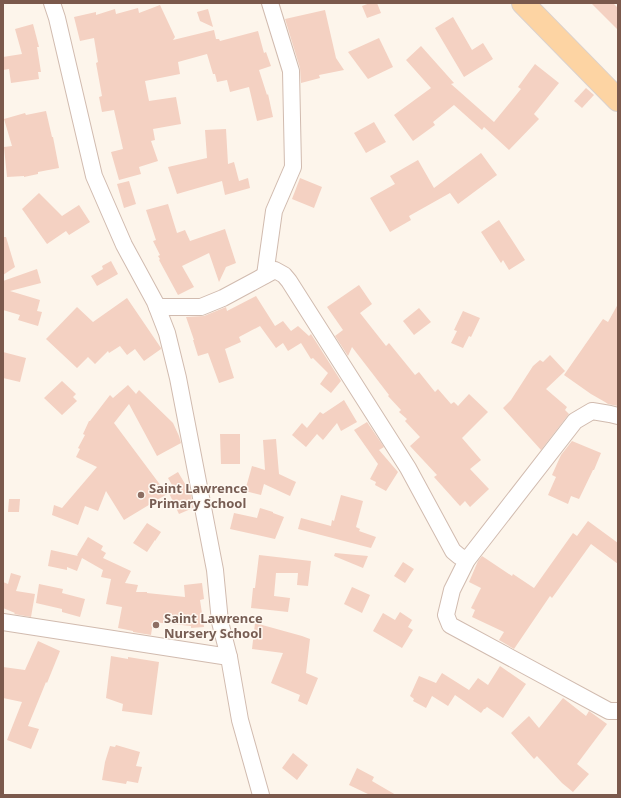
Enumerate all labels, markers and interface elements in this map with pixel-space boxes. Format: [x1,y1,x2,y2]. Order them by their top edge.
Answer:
place label: Saint Lawrence Primary School [149,479,248,512]
marker: Saint Lawrence Primary School [136,490,146,500]
place label: Saint Lawrence Nursery School [164,609,263,642]
marker: Saint Lawrence Nursery School [151,620,161,630]

